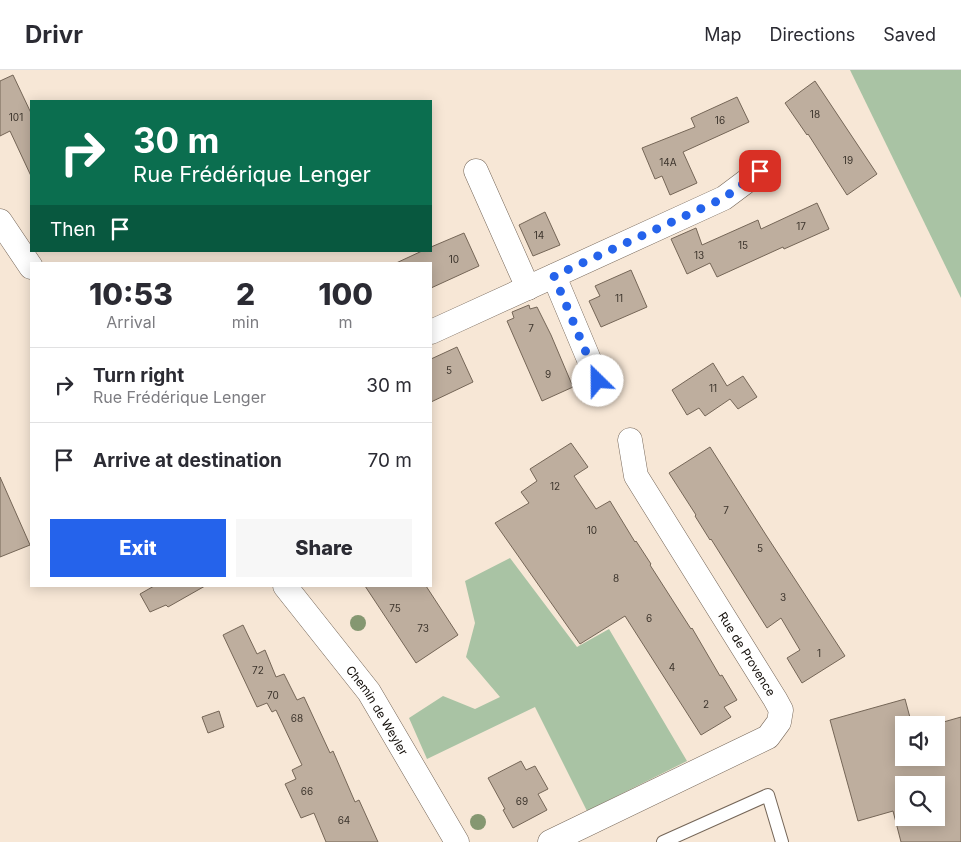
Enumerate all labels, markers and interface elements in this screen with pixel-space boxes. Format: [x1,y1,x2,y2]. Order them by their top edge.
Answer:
text: Drivr [25,20,83,49]
text: Map [704,24,742,45]
text: Directions [770,24,855,45]
text: Saved [883,24,936,45]
house number: 18 [810,108,820,120]
house number: 101 [9,111,23,123]
house number: 16 [715,114,725,126]
text: 30 m [133,119,219,161]
icon: right [50,120,115,185]
pin [739,150,781,192]
house number: 19 [843,154,853,166]
house number: 14A [659,156,677,168]
icon: arrive [746,157,774,185]
text: Rue Frédérique Lenger [133,161,371,187]
icon: arrive [106,215,134,243]
text: Then [50,218,96,241]
house number: 17 [796,220,806,232]
house number: 14 [534,229,544,241]
house number: 15 [738,239,748,251]
house number: 13 [694,249,704,261]
house number: 10 [449,253,459,265]
text: 10:53 [89,276,173,312]
text: 2 [236,276,255,312]
text: 100 [318,276,373,312]
house number: 11 [615,292,623,304]
text: Arrival [106,312,156,332]
text: min [232,312,259,332]
text: m [339,312,353,332]
house number: 7 [528,322,534,334]
position arrow [571,354,623,406]
text: Turn right [93,364,184,387]
house number: 5 [446,364,452,376]
house number: 9 [545,368,551,380]
icon: right [50,371,78,399]
text: 30 m [366,374,412,397]
house number: 11 [709,382,717,394]
text: Rue Frédérique Lenger [93,387,266,407]
icon: arrive [50,446,78,474]
text: Arrive at destination [93,449,282,472]
text: 70 m [368,449,412,472]
house number: 12 [550,480,560,492]
house number: 7 [723,504,729,516]
button: Exit [50,519,226,577]
button: Share [236,519,412,577]
house number: 10 [587,524,597,536]
house number: 5 [757,542,763,554]
house number: 8 [613,572,619,584]
house number: 3 [780,591,786,603]
house number: 75 [389,602,401,614]
street label: Rue de Provence [715,609,779,699]
house number: 6 [646,612,652,624]
house number: 73 [417,622,429,634]
house number: 1 [817,647,821,659]
house number: 4 [669,661,675,673]
street label: Chemin de Weyler [343,662,412,758]
house number: 72 [252,664,264,676]
house number: 70 [267,689,279,701]
house number: 2 [703,698,709,710]
house number: 68 [291,712,303,724]
map controls [895,716,945,826]
button: sound [895,716,945,766]
button: search [895,776,945,826]
house number: 66 [301,785,313,797]
house number: 69 [516,795,528,807]
house number: 64 [338,814,350,826]

